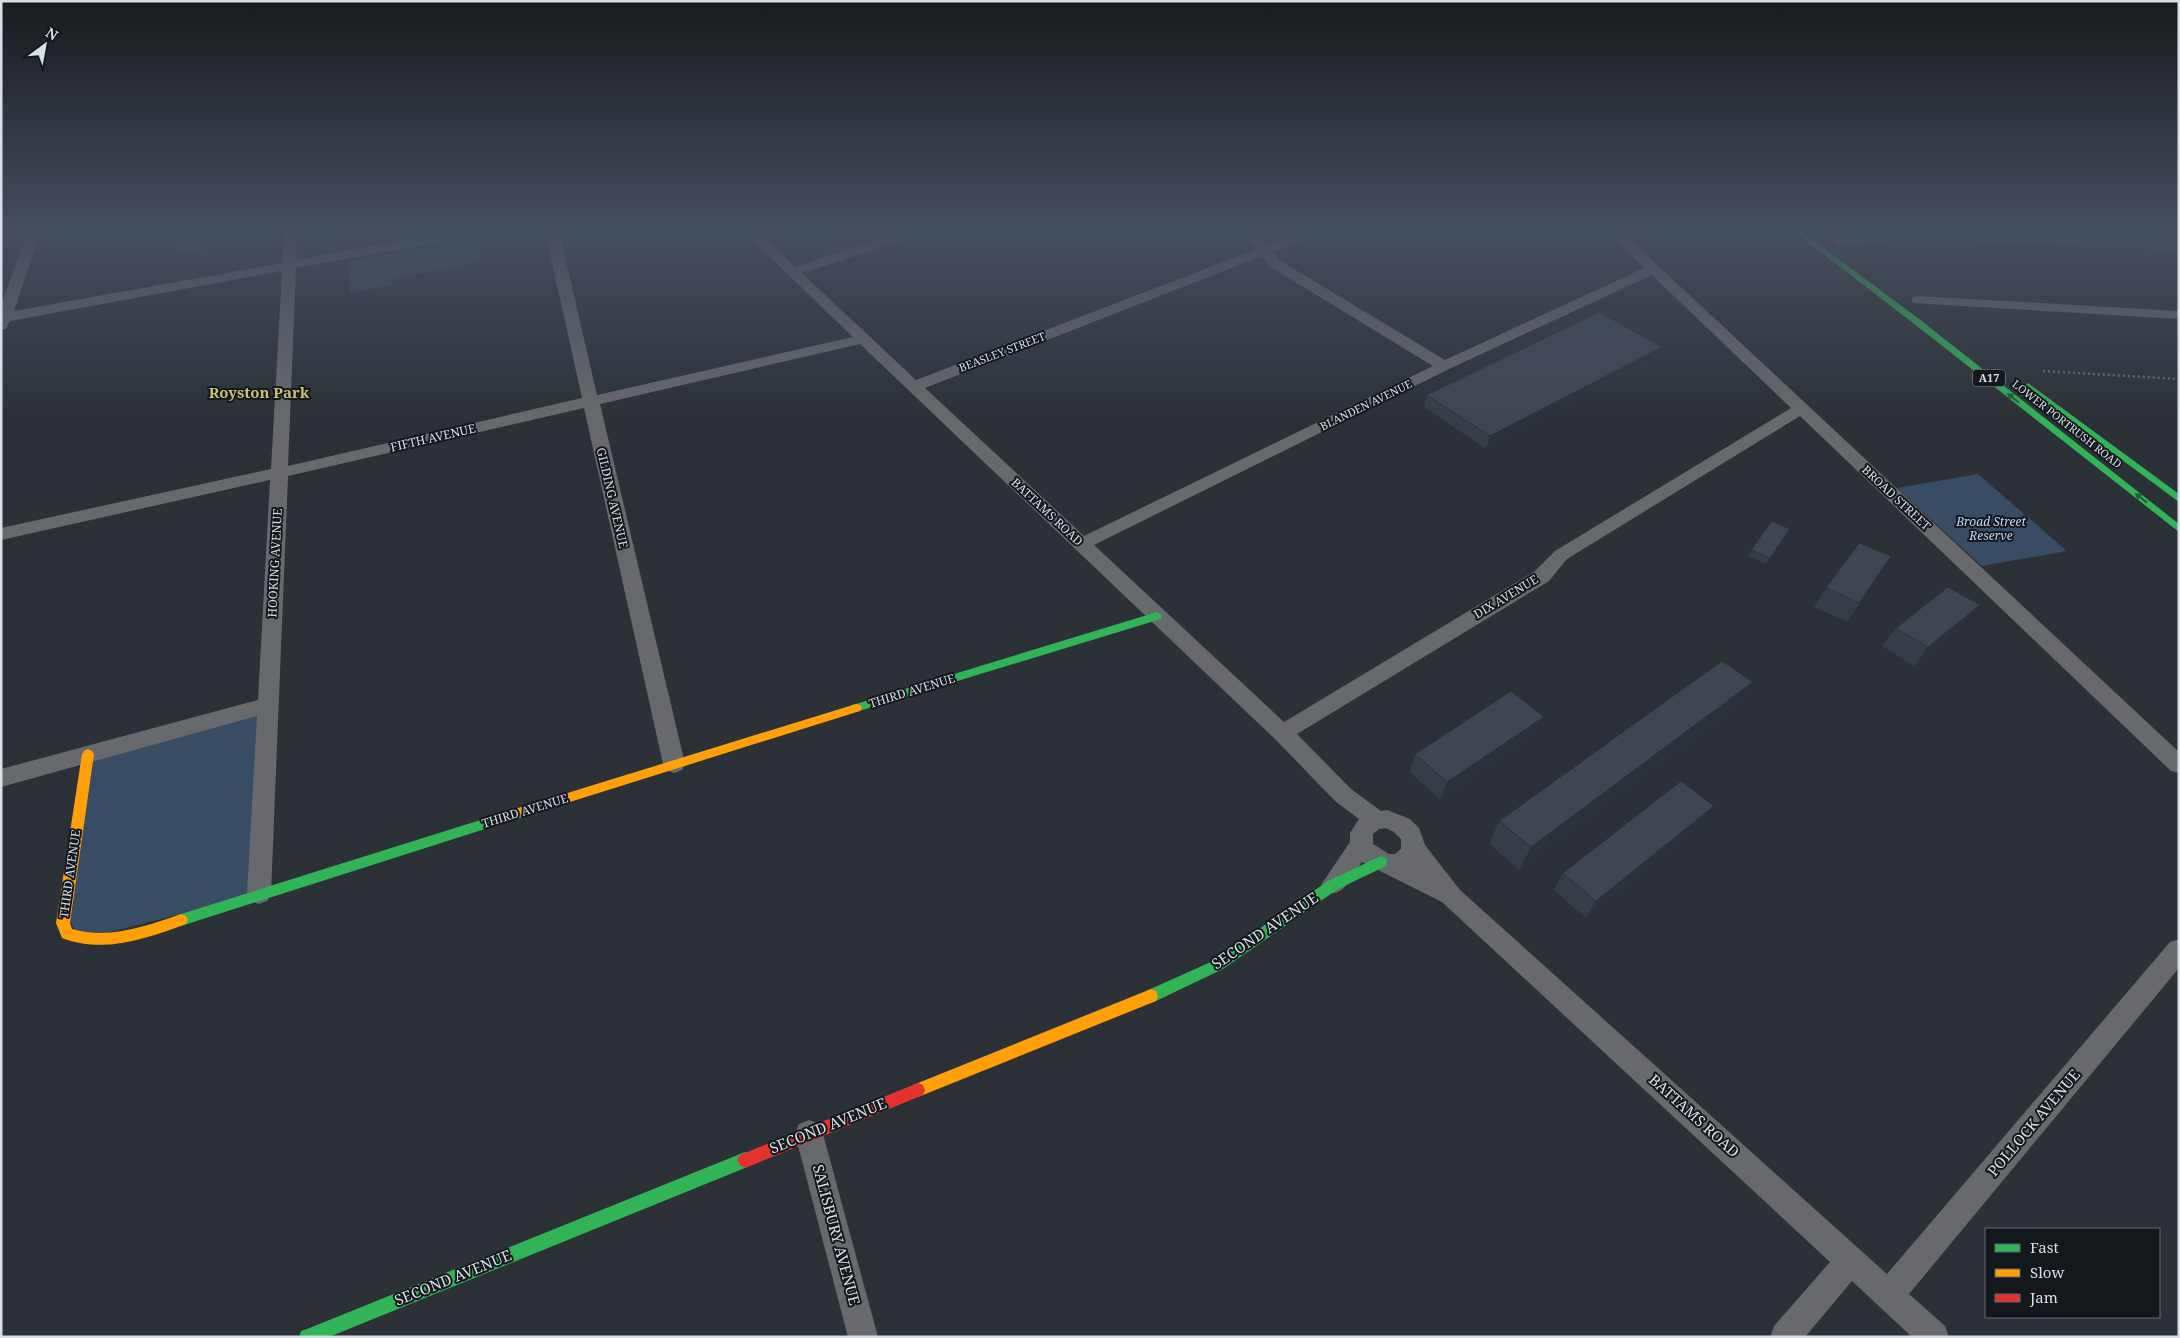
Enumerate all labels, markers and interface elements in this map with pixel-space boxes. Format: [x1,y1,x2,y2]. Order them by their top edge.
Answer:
north arrow [20,20,70,70]
text: N [42,23,62,45]
street label: BEASLEY STREET [957,328,1047,375]
road number: A17 [1973,369,2005,386]
street label: BLANDEN AVENUE [1317,376,1414,433]
street label: LOWER PORTRUSH ROAD [2009,376,2125,471]
district label: Royston Park [209,382,310,402]
one-way arrow [2007,392,2020,403]
street label: FIFTH AVENUE [389,419,477,456]
street label: GILDING AVENUE [593,446,632,550]
street label: BROAD STREET [1858,461,1935,534]
street label: BATTAMS ROAD [1008,474,1087,549]
one-way arrow [2134,493,2147,504]
street label: HOOKING AVENUE [263,508,286,618]
park label: Broad Street Reserve [1955,513,2026,544]
street label: DIX AVENUE [1470,571,1541,623]
street label: THIRD AVENUE [867,669,957,712]
street label: THIRD AVENUE [480,789,570,832]
street label: THIRD AVENUE [55,829,84,919]
street label: SECOND AVENUE [1207,887,1322,973]
street label: POLLOCK AVENUE [1983,1065,2084,1180]
street label: BATTAMS ROAD [1645,1069,1744,1161]
street label: SECOND AVENUE [766,1092,889,1158]
street label: SALISBURY AVENUE [809,1162,865,1307]
legend [1985,1228,2160,1318]
text: Fast [2030,1237,2059,1257]
street label: SECOND AVENUE [391,1244,514,1310]
text: Slow [2030,1262,2064,1282]
text: Jam [2029,1287,2058,1307]

